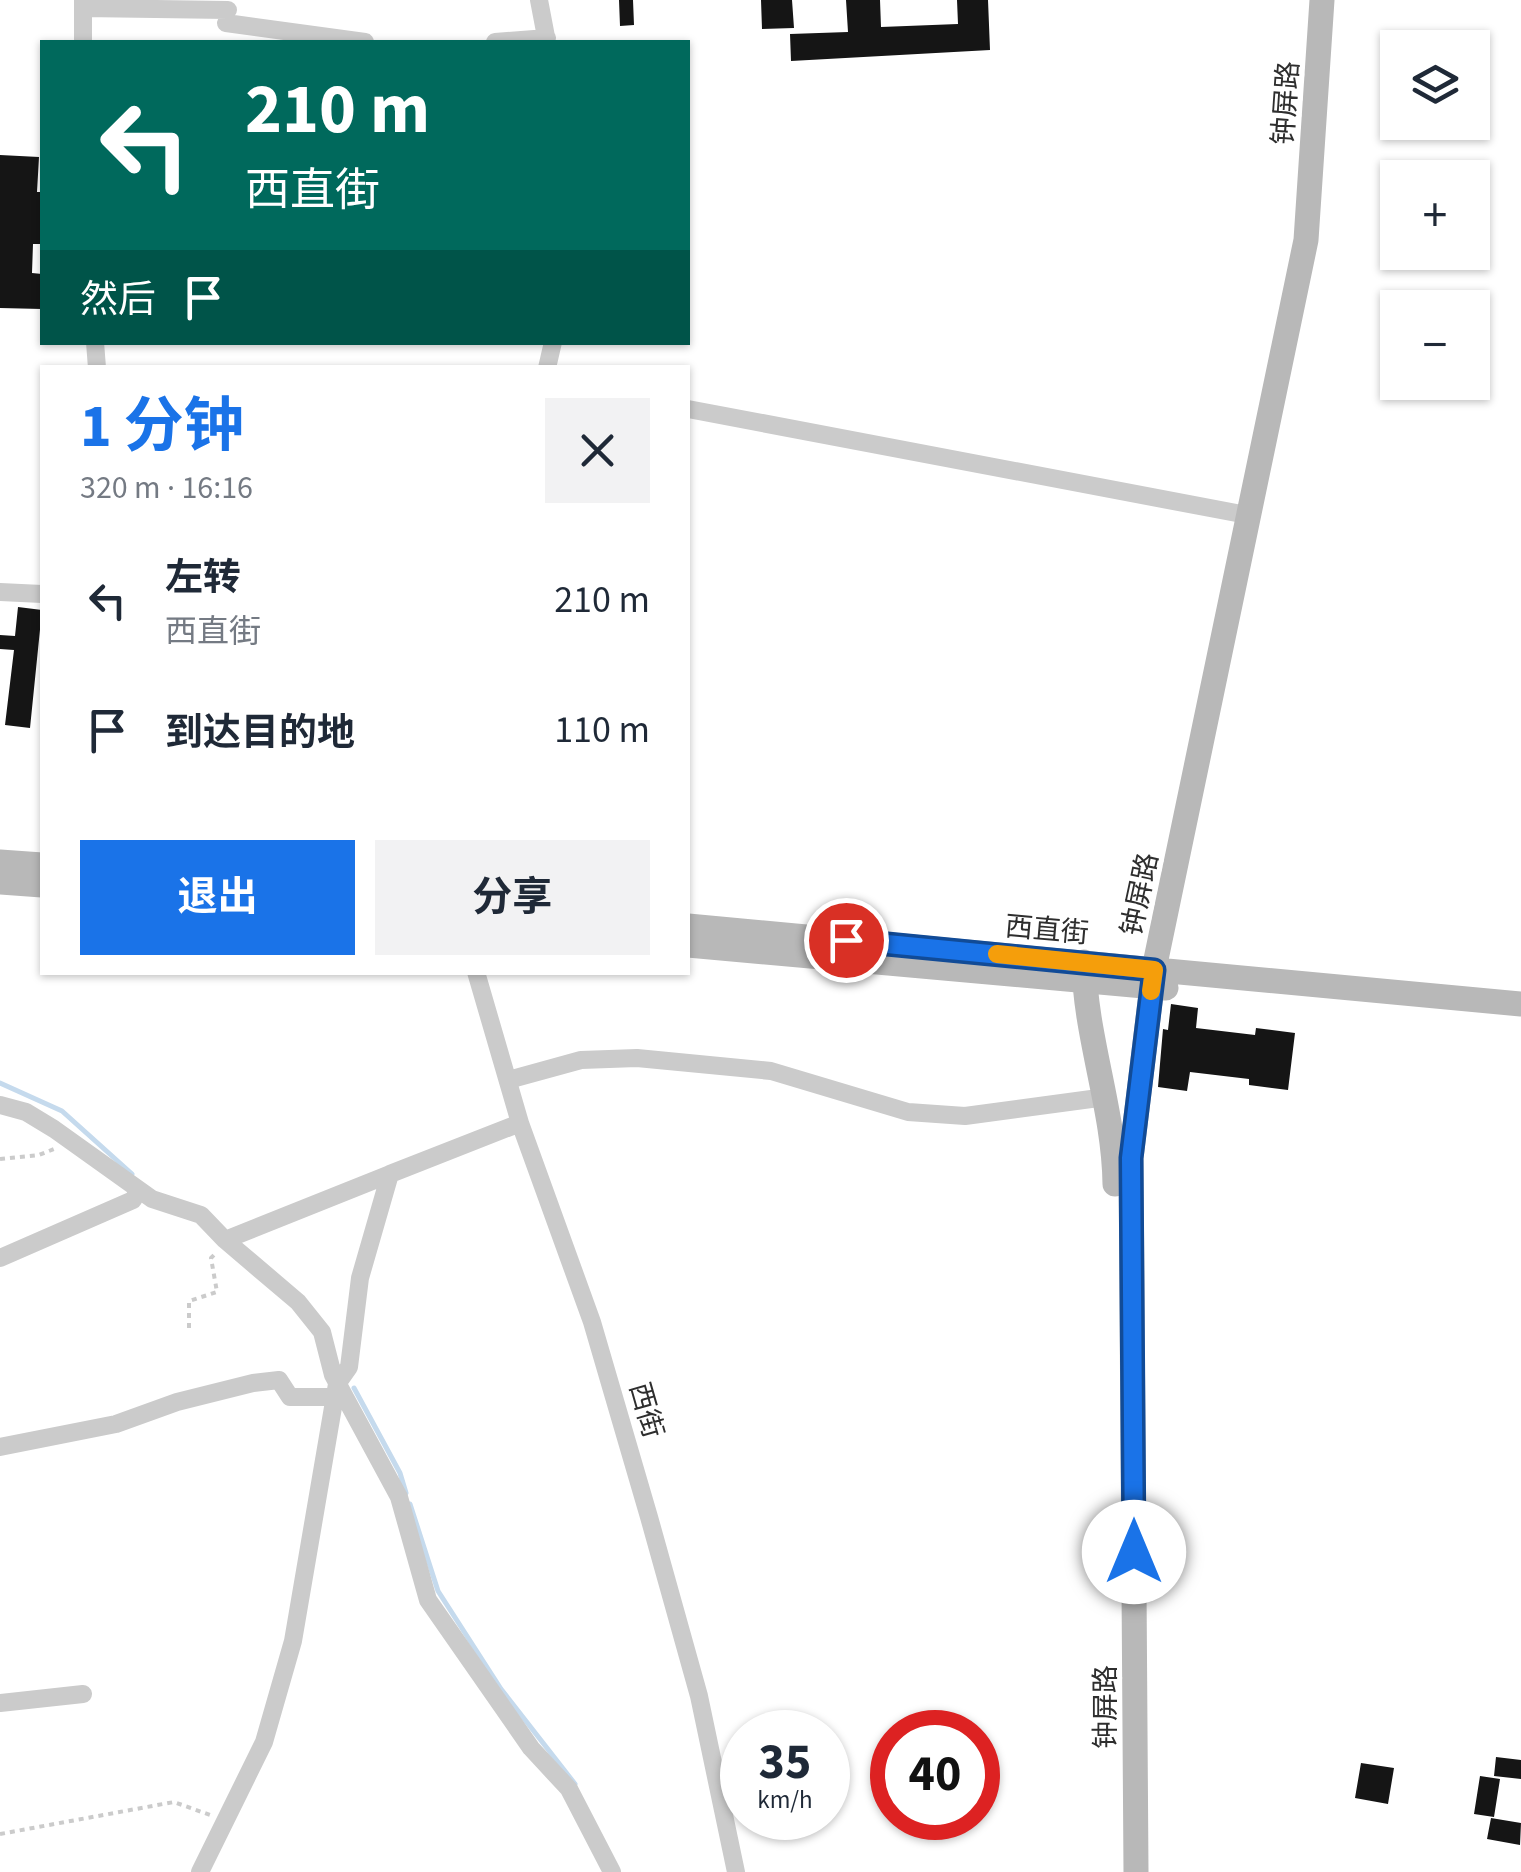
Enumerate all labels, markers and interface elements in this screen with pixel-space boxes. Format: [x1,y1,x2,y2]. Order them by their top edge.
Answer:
map controls [1380,30,1490,400]
button: layers [1380,30,1490,140]
text: 210 m [245,60,430,160]
street label: 钟屏路 [1263,60,1309,146]
icon: left [80,80,210,210]
text: 西直街 [245,159,380,223]
button: + [1380,160,1490,270]
icon: arrive [176,270,231,325]
text: 然后 [80,273,156,327]
button: − [1380,290,1490,400]
text: 1 分钟 [80,385,244,470]
button: close [545,398,650,503]
text: 320 m · 16:16 [80,465,253,511]
text: 左转 [165,551,241,605]
icon: left [80,573,135,628]
text: 210 m [554,573,650,627]
text: 西直街 [165,609,261,655]
icon: arrive [80,703,135,758]
text: 110 m [554,703,650,757]
text: 到达目的地 [165,706,355,760]
button: 退出 [80,840,355,955]
button: 分享 [375,840,650,955]
street label: 钟屏路 [1112,849,1168,939]
pin [804,898,889,983]
street label: 西直街 [1003,906,1091,954]
icon: arrive [819,913,874,968]
street label: 西街 [619,1378,673,1443]
position arrow [1082,1500,1186,1604]
street label: 钟屏路 [1086,1665,1126,1749]
speed limit sign: 40 [870,1710,1000,1840]
text: 35 [759,1727,811,1798]
text: km/h [757,1782,813,1818]

